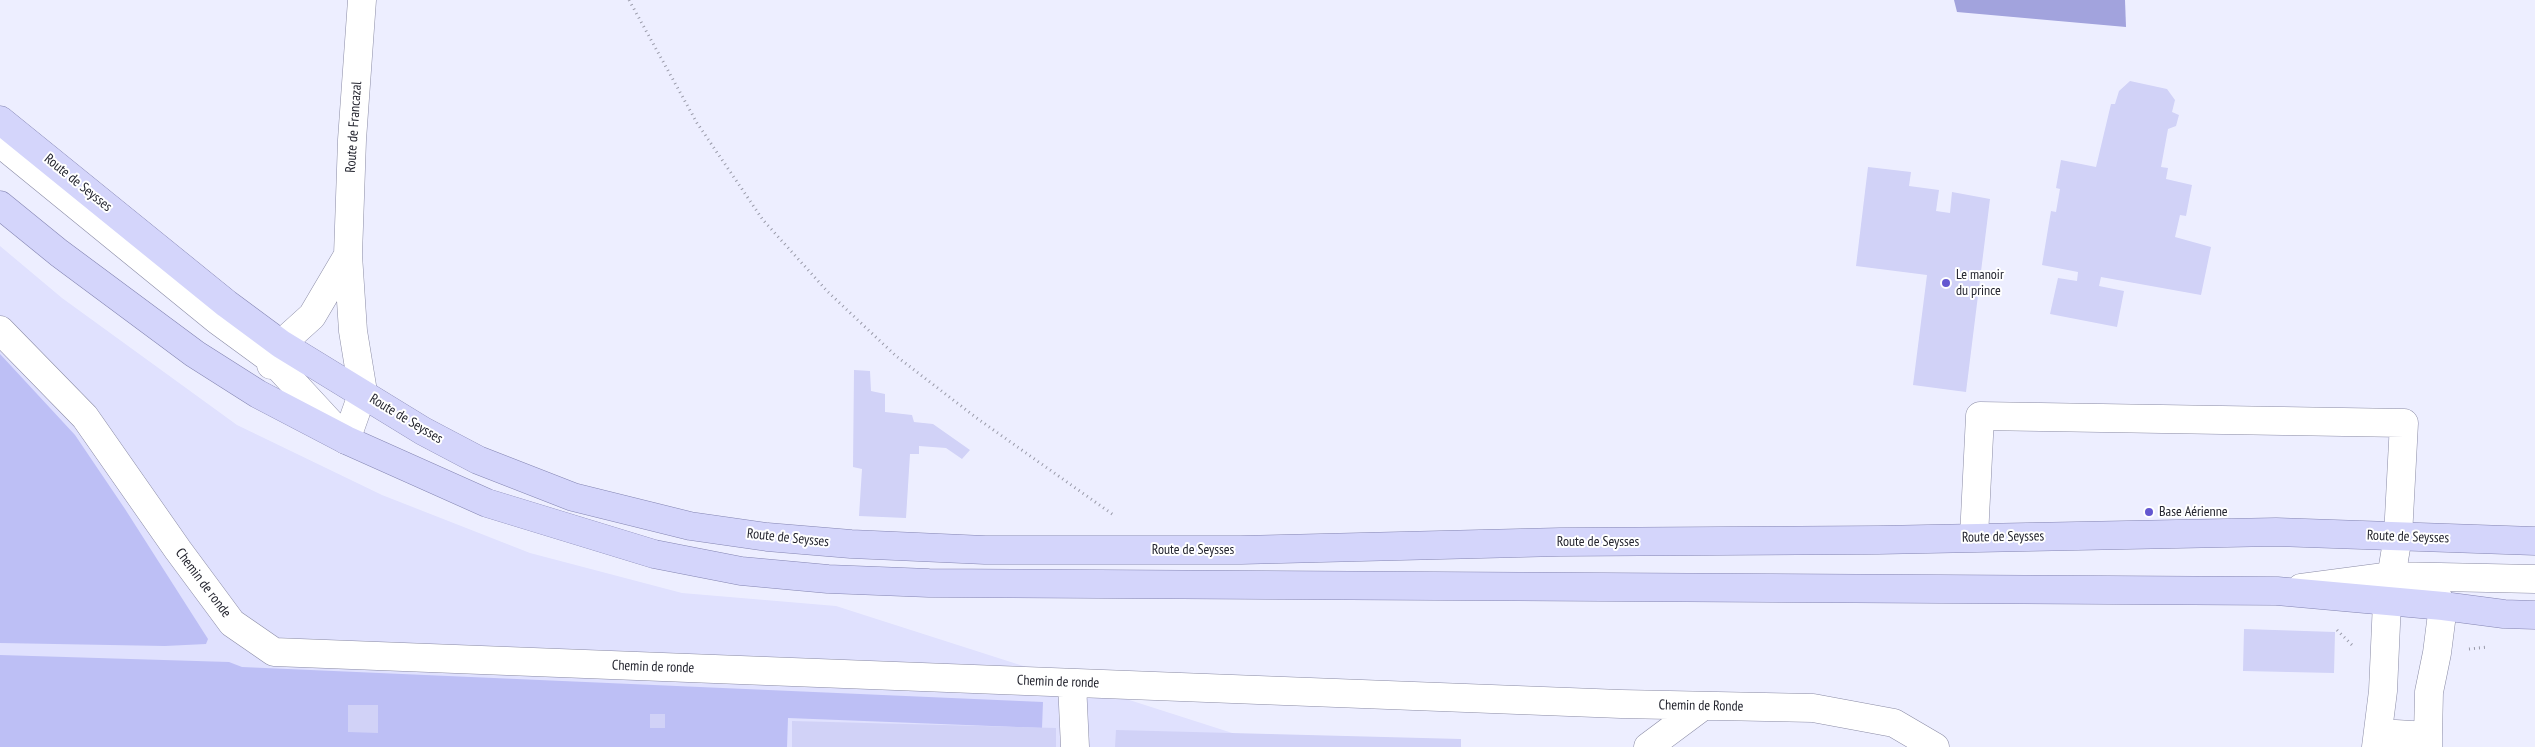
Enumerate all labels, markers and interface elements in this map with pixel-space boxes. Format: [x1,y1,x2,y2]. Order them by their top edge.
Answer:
street label: Route de Francazal [342,81,366,173]
street label: Route de Seysses [41,151,115,215]
place label: Le manoir du prince [1956,267,2004,300]
marker: Le manoir du prince [1940,277,1952,289]
street label: Route de Seysses [366,391,446,447]
place label: Base Aérienne [2159,504,2228,520]
marker: Base Aérienne [2143,506,2155,518]
street label: Route de Seysses [746,525,830,551]
street label: Route de Seysses [2367,527,2449,547]
street label: Route de Seysses [1962,528,2044,546]
street label: Route de Seysses [1557,534,1639,550]
street label: Route de Seysses [1152,542,1234,558]
street label: Chemin de ronde [172,545,234,621]
street label: Chemin de ronde [612,657,694,677]
street label: Chemin de ronde [1017,672,1099,692]
street label: Chemin de Ronde [1659,697,1743,715]

